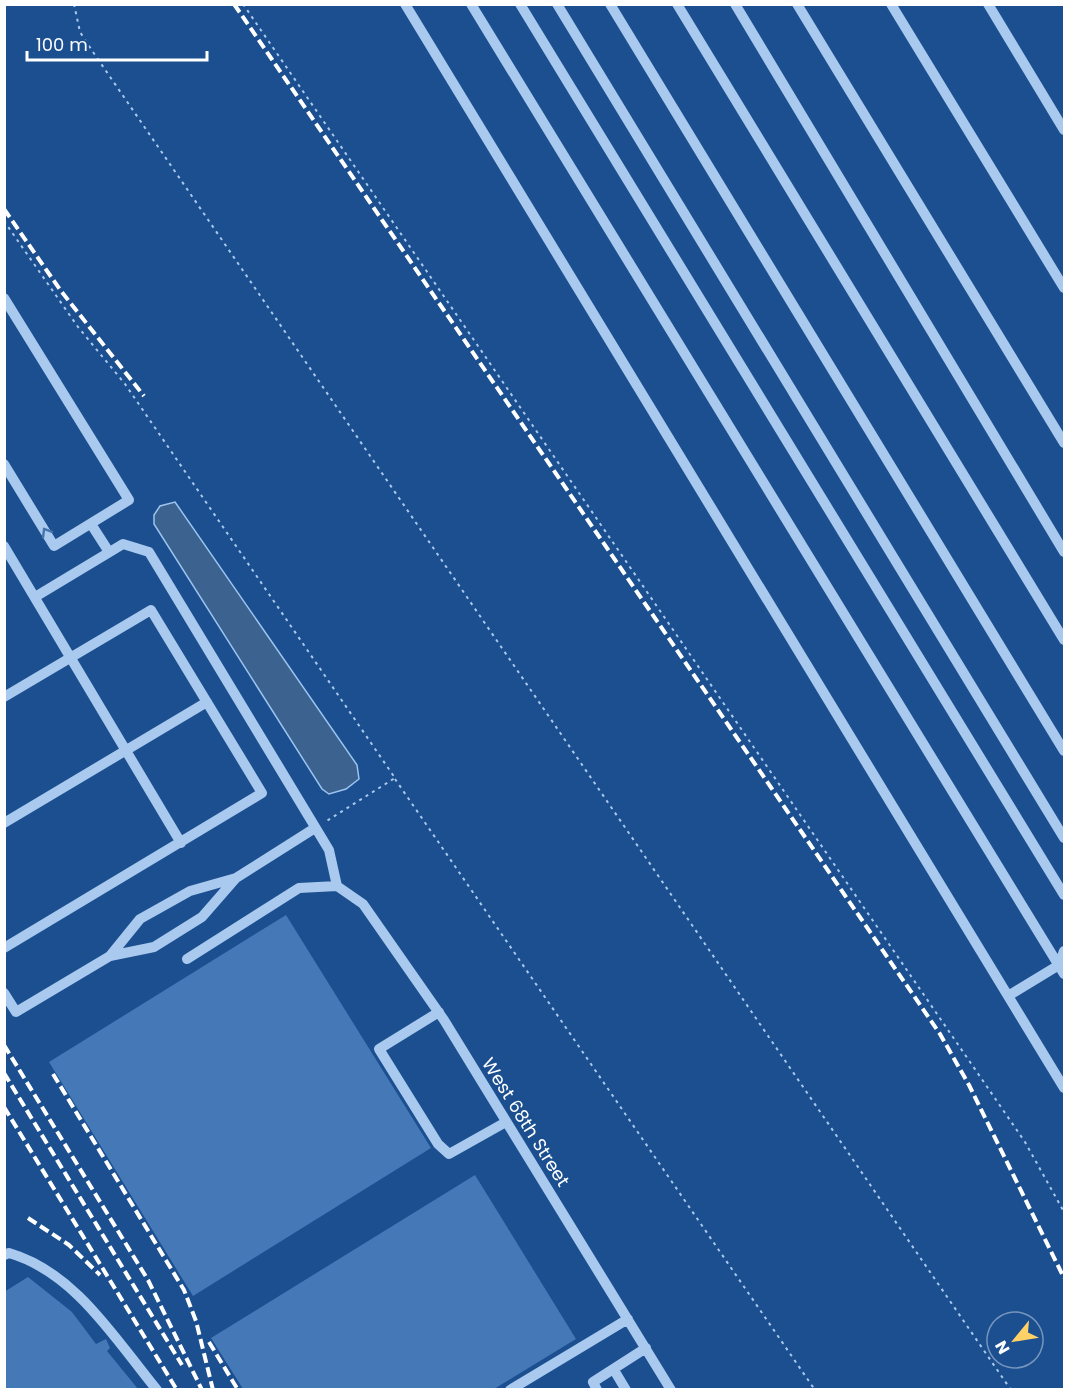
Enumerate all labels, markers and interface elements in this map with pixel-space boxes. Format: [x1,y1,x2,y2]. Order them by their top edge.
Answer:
scale bar [27,24,207,62]
text: 100 m [36,32,88,57]
one-way arrow [41,528,53,538]
street label: West 68th Street [476,1053,576,1191]
north arrow [985,1310,1045,1370]
text: N [989,1336,1015,1358]

